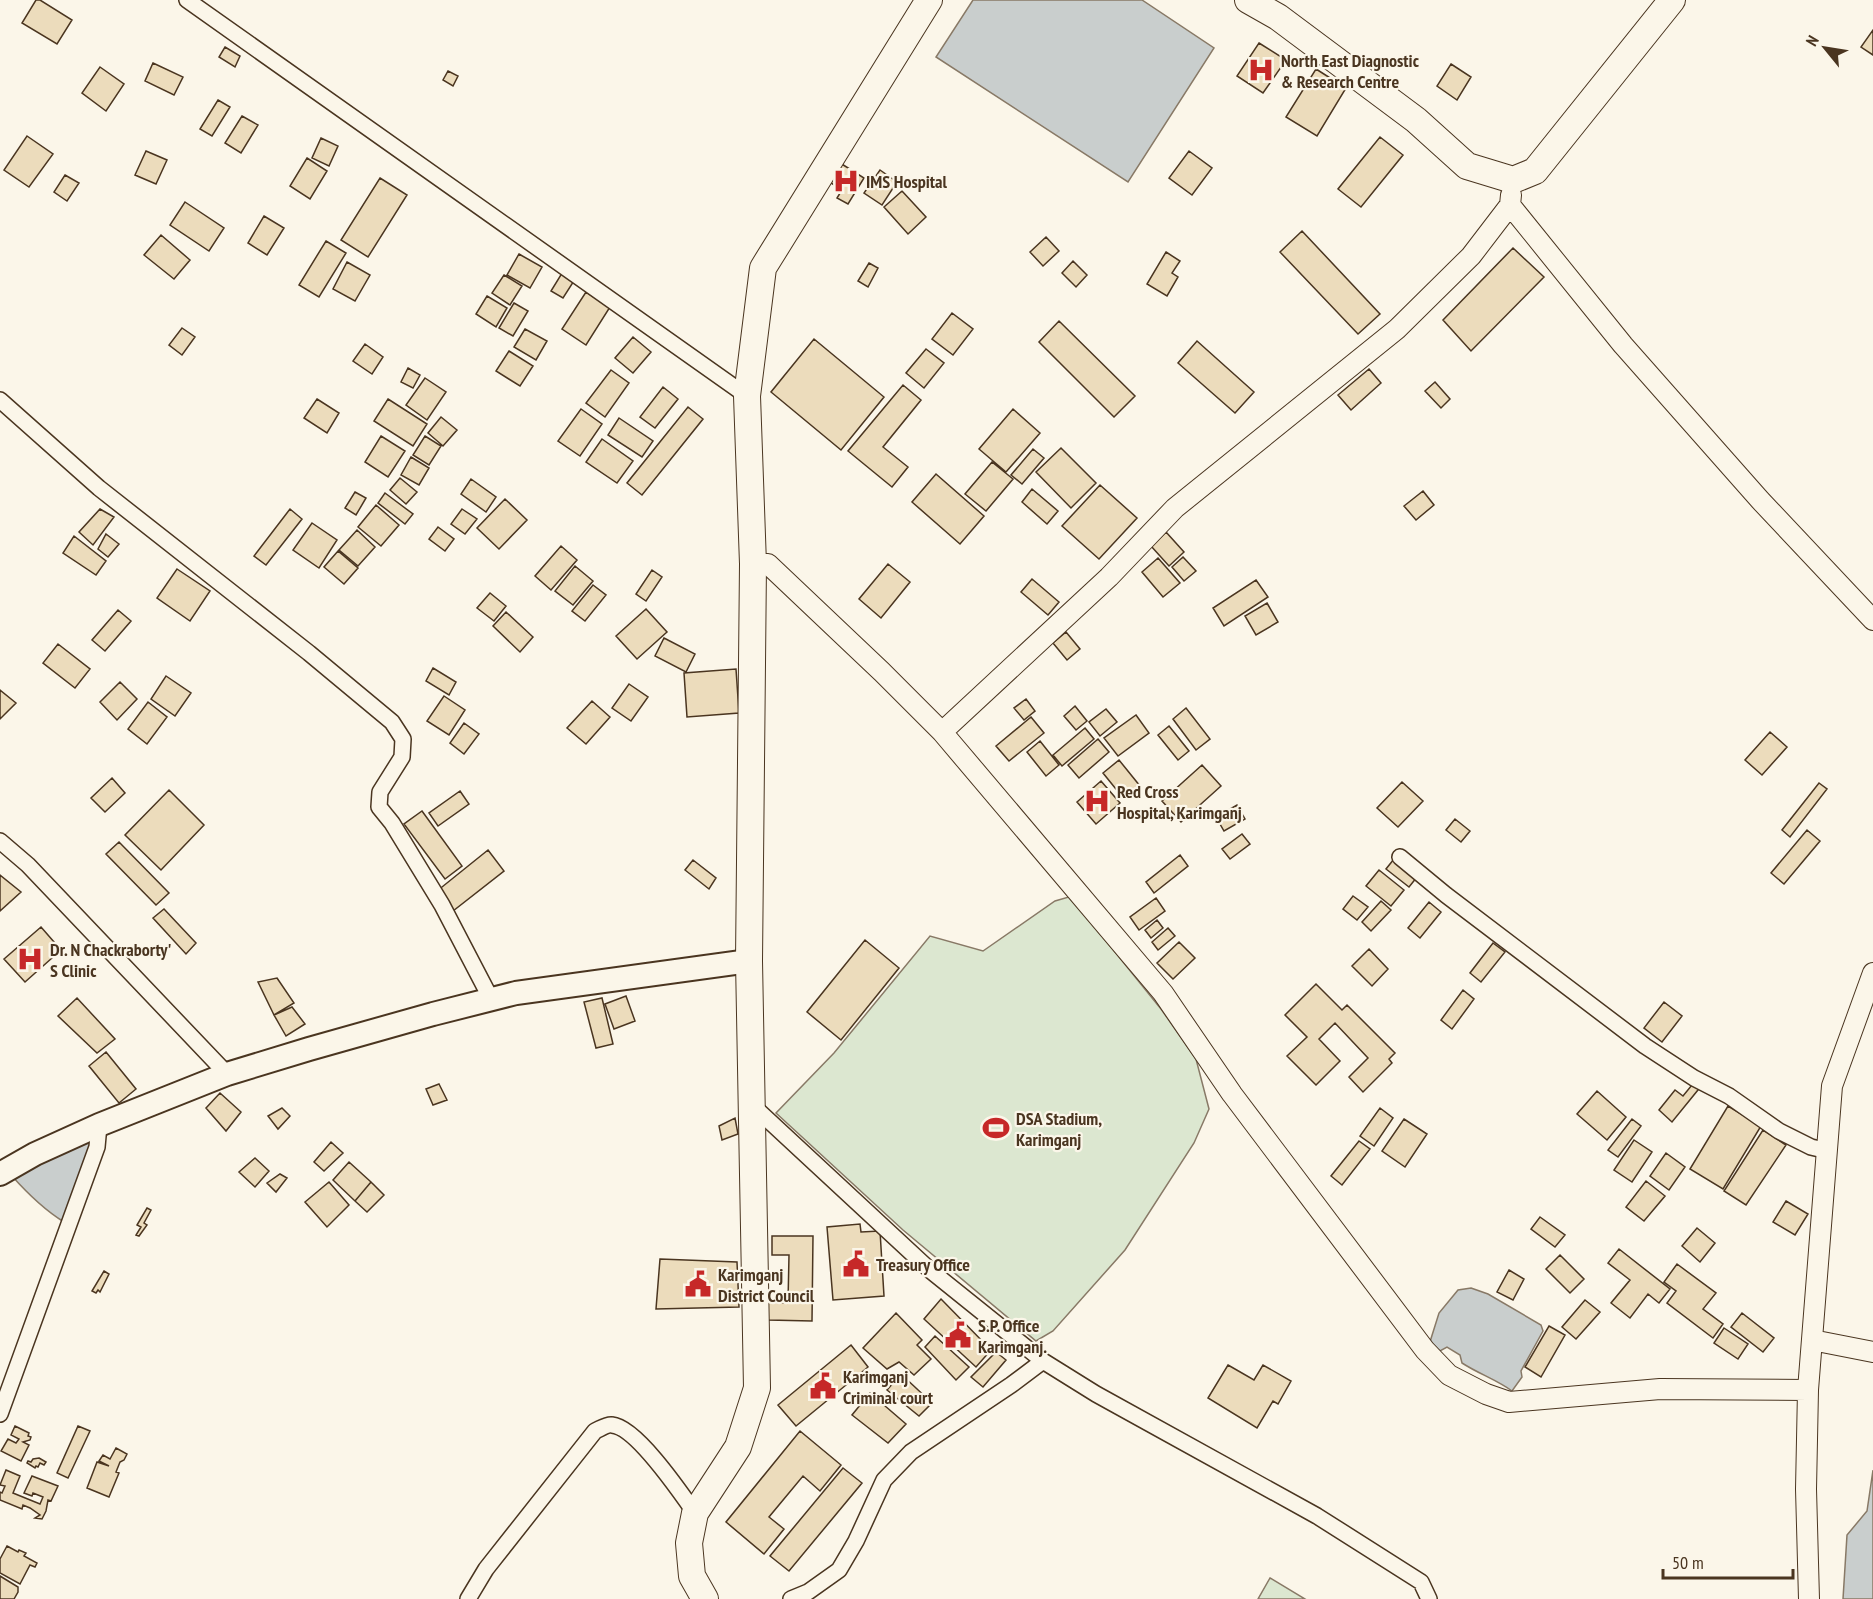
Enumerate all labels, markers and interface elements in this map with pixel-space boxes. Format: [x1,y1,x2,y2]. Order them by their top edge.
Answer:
north arrow [1795,18,1855,78]
text: N [1801,32,1823,49]
place label: North East Diagnostic & Research Centre [1281,49,1420,93]
hospital icon: North East Diagnostic & Research Centre [1246,55,1276,85]
hospital icon: IMS Hospital [831,166,861,196]
place label: IMS Hospital [866,170,947,193]
place label: Red Cross Hospital, Karimganj [1117,780,1242,824]
hospital icon: Red Cross Hospital, Karimganj [1082,786,1112,816]
place label: Dr. N Chackraborty' S Clinic [50,938,172,982]
hospital icon: Dr. N Chackraborty' S Clinic [15,944,45,974]
place label: DSA Stadium, Karimganj [1016,1107,1102,1151]
sports icon: DSA Stadium, Karimganj [981,1113,1011,1143]
public building icon: Treasury Office [841,1249,871,1279]
place label: Treasury Office [876,1253,970,1276]
place label: Karimganj District Council [718,1263,815,1307]
public building icon: Karimganj District Council [683,1269,713,1299]
place label: S.P. Office Karimganj. [978,1314,1047,1358]
public building icon: S.P. Office Karimganj. [943,1320,973,1350]
place label: Karimganj Criminal court [843,1365,934,1409]
public building icon: Karimganj Criminal court [808,1371,838,1401]
scale bar [1663,1542,1794,1580]
text: 50 m [1672,1551,1704,1574]

